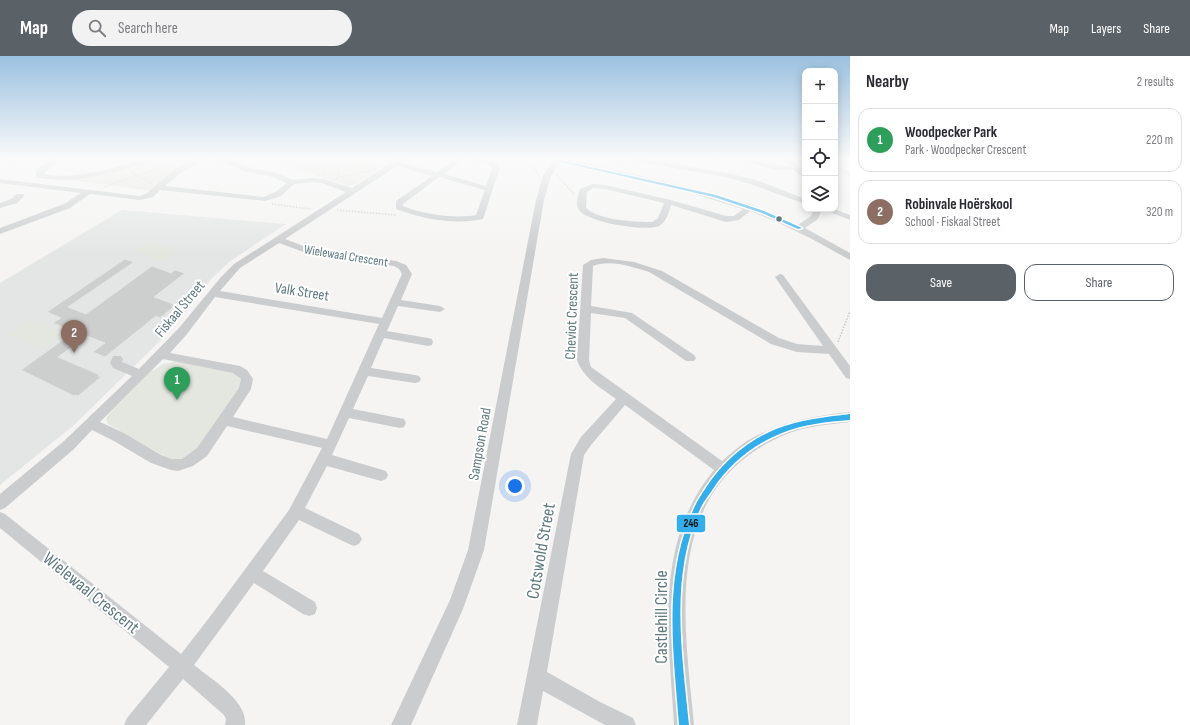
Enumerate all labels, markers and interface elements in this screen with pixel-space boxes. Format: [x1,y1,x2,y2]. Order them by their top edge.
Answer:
search box [72,10,352,46]
text: Map [20,17,48,40]
icon: search [86,17,108,39]
text: Search here [118,19,178,38]
text: Map [1049,20,1069,37]
text: Layers [1091,20,1121,37]
text: Share [1143,20,1170,37]
map controls [802,68,838,212]
button: + [802,68,838,104]
text: Nearby [866,72,909,92]
text: 2 results [1137,74,1174,90]
button: − [802,104,838,140]
text: Woodpecker Park [905,123,997,142]
text: 1 [877,132,883,148]
text: 220 m [1146,132,1173,148]
button: locate [802,140,838,176]
text: Park · Woodpecker Crescent [905,142,1026,158]
button: layers [802,176,838,212]
text: Robinvale Hoërskool [905,195,1012,214]
text: 2 [877,204,883,220]
text: 320 m [1146,204,1173,220]
unlabelled marker [774,214,784,224]
text: School · Fiskaal Street [905,214,1000,230]
street label: Wielewaal Crescent [303,241,389,271]
button: Save [866,264,1016,301]
button: Share [1024,264,1174,301]
street label: Cheviot Crescent [561,272,583,360]
street label: Fiskaal Street [151,276,209,341]
street label: Valk Street [274,278,331,306]
pin: 2 [61,320,87,353]
pin: 1 [164,367,190,400]
street label: Sampson Road [464,406,496,482]
your location [505,476,525,496]
street label: Cotswold Street [522,501,560,601]
line badge: 246 [676,514,706,533]
text: 246 [683,517,699,530]
street label: Wielewaal Crescent [39,548,144,639]
street label: Castlehill Circle [651,570,672,664]

